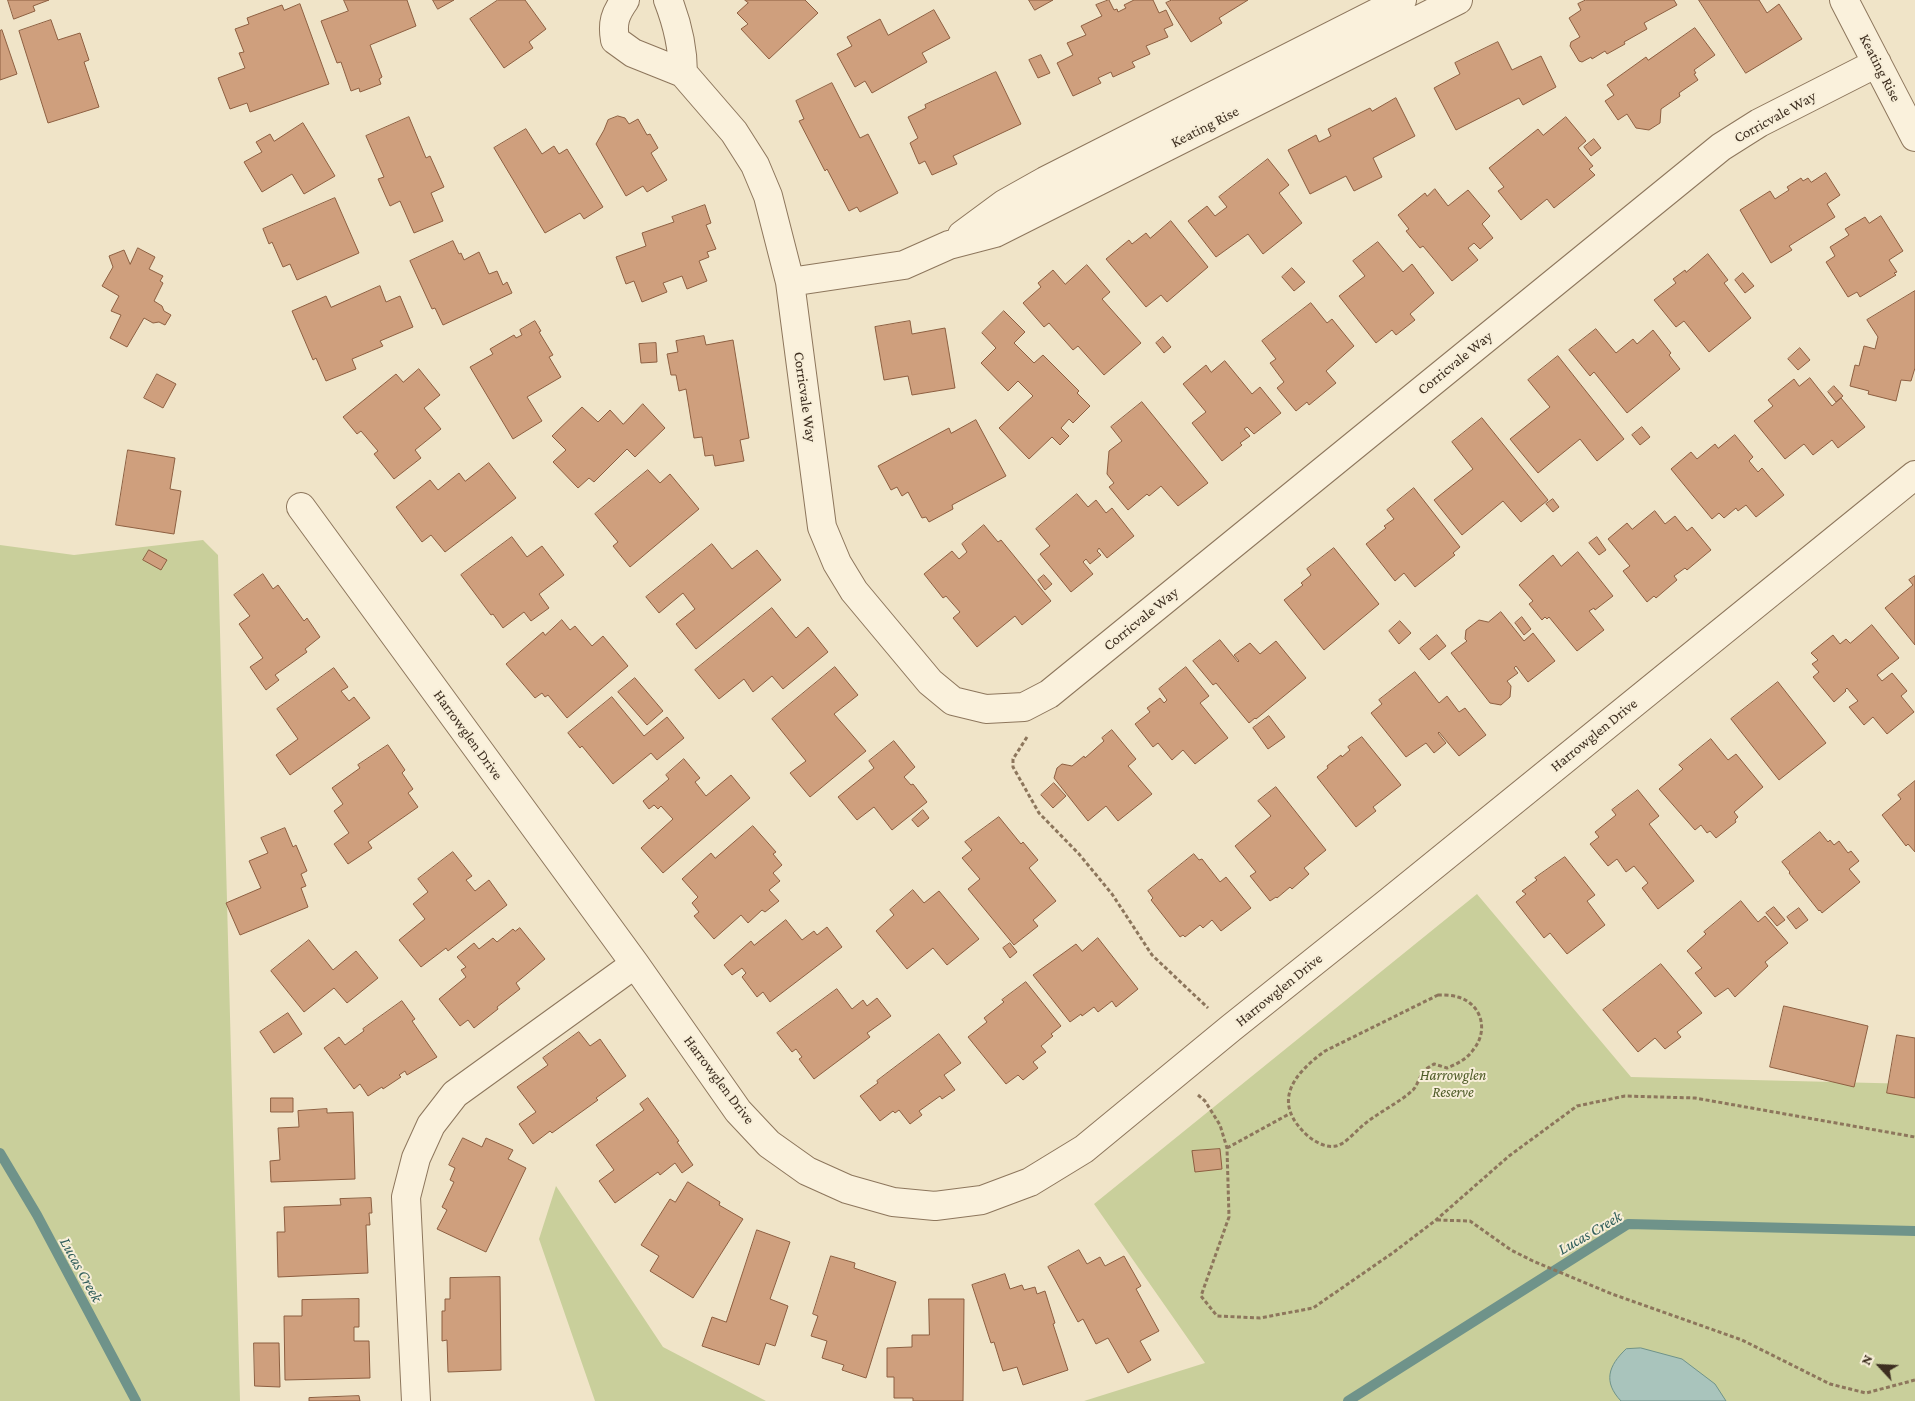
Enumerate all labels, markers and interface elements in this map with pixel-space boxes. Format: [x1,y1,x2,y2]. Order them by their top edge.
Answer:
street label: Keating Rise [1855,31,1905,105]
street label: Corricvale Way [1731,87,1819,147]
street label: Keating Rise [1168,102,1242,152]
street label: Corricvale Way [1414,327,1496,399]
street label: Corricvale Way [790,351,820,443]
street label: Corricvale Way [1100,583,1182,655]
street label: Harrowglen Drive [429,687,507,783]
street label: Harrowglen Drive [1547,694,1641,776]
street label: Harrowglen Drive [1232,949,1326,1031]
street label: Harrowglen Drive [680,1032,758,1128]
park label: Harrowglen Reserve [1420,1066,1486,1101]
water label: Lucas Creek [1554,1207,1626,1259]
water label: Lucas Creek [55,1234,107,1306]
north arrow [1855,1341,1905,1391]
text: N [1857,1352,1876,1367]

